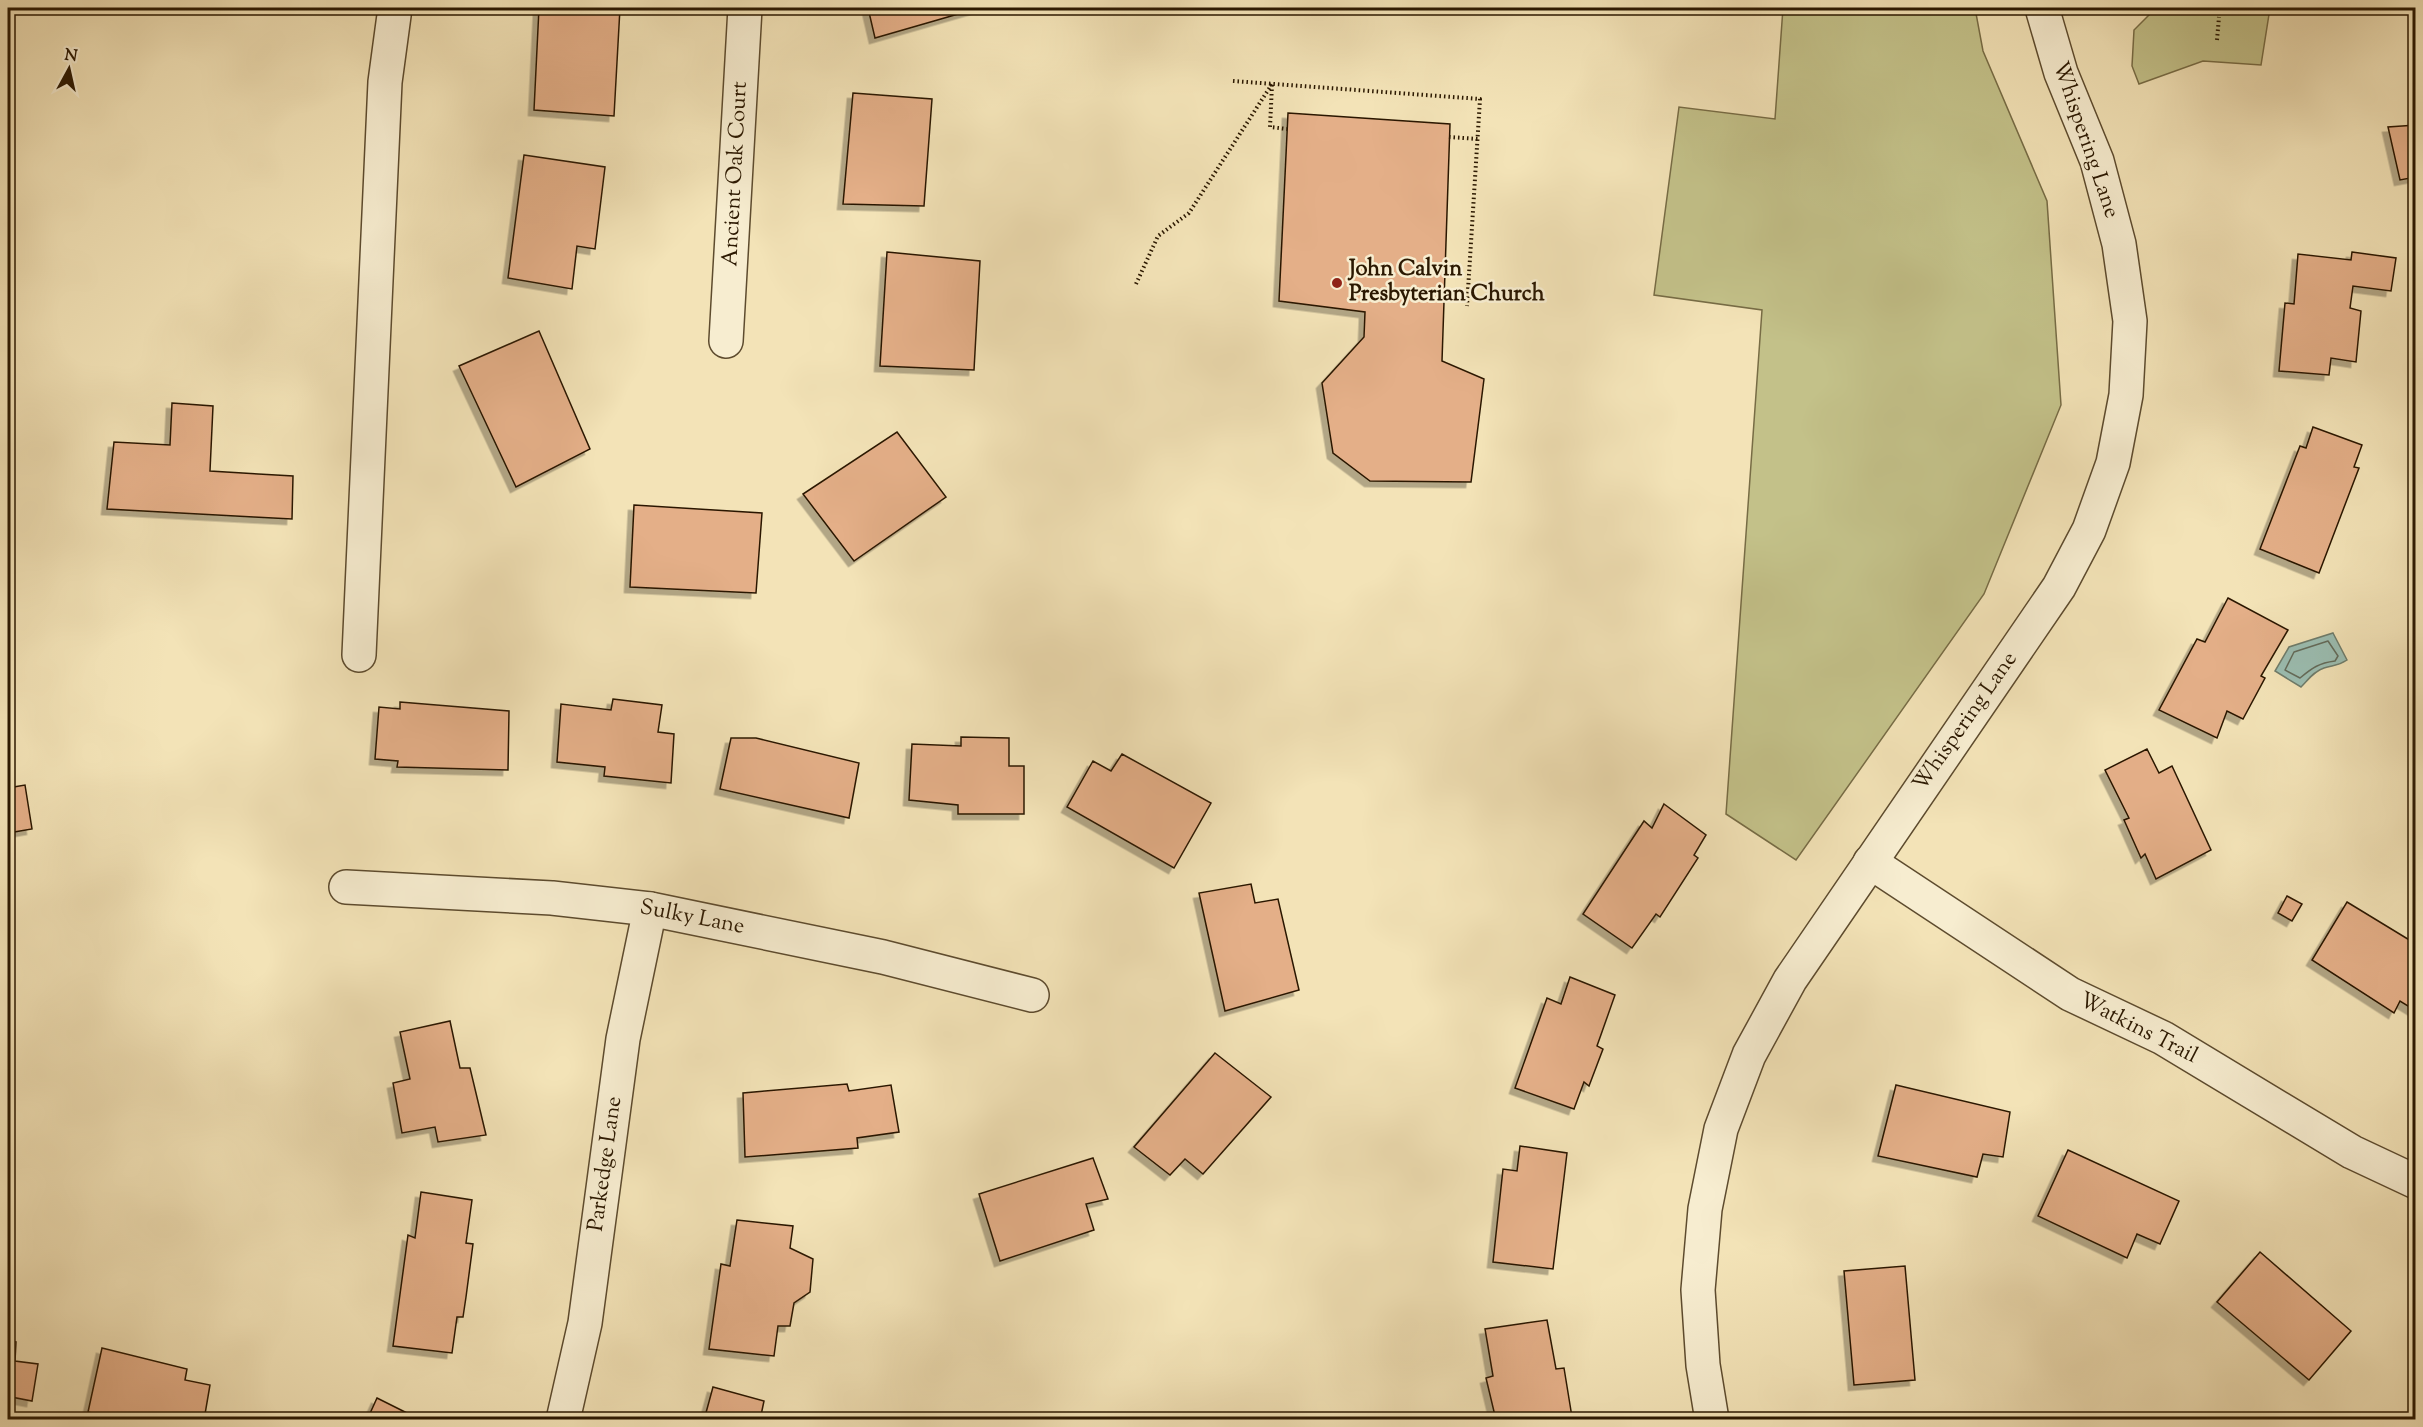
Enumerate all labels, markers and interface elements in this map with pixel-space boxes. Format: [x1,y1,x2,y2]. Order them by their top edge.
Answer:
north arrow [39,39,99,99]
text: N [63,44,79,69]
street label: Whispering Lane [2043,57,2127,223]
street label: Ancient Oak Court [715,80,757,267]
place label: John Calvin Presbyterian Church [1347,254,1545,311]
marker: John Calvin Presbyterian Church [1330,276,1344,290]
street label: Whispering Lane [1906,646,2026,798]
street label: Sulky Lane [637,892,747,944]
street label: Watkins Trail [2073,985,2203,1073]
street label: Parkedge Lane [581,1094,631,1234]

